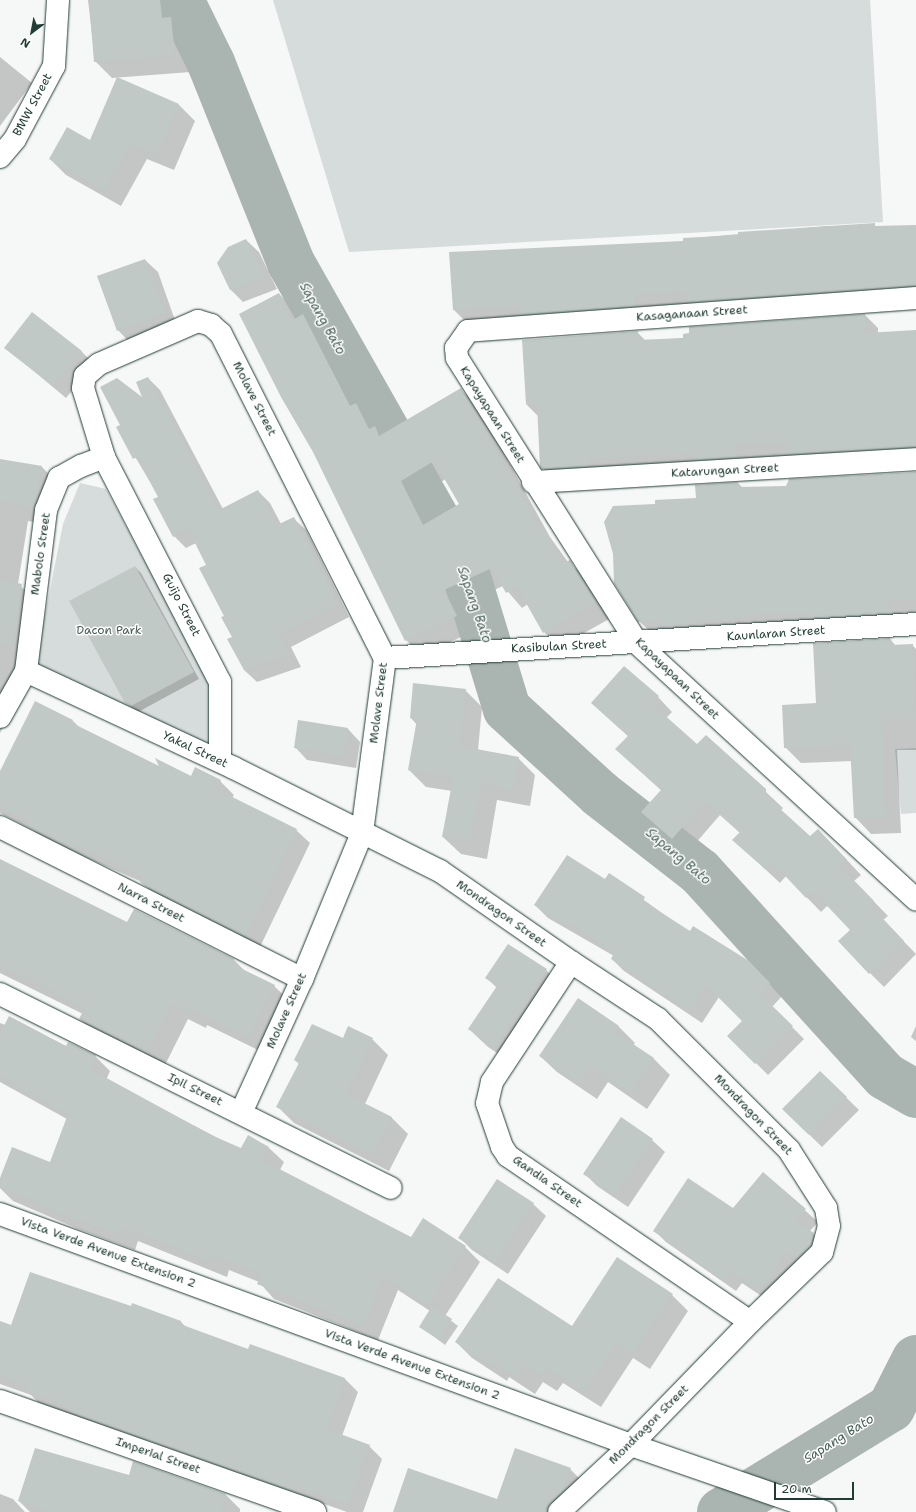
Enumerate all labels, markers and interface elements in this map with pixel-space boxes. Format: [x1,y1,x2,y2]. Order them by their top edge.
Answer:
north arrow [12,12,52,52]
text: N [18,34,33,51]
street label: BMW Street [10,71,56,139]
water label: Sapang Bato [296,280,348,358]
street label: Kasaganaan Street [636,303,748,325]
street label: Molave Street [229,359,279,439]
street label: Kapayapaan Street [456,364,528,466]
street label: Katarungan Street [671,461,779,481]
street label: Mabolo Street [28,512,54,596]
water label: Sapang Bato [454,565,494,645]
street label: Guijo Street [159,571,203,639]
street label: Kaunlaran Street [726,623,826,645]
park label: Dacon Park [76,624,142,638]
street label: Kapayapaan Street [632,635,722,723]
street label: Kasibulan Street [511,637,607,657]
street label: Molave Street [367,662,391,744]
street label: Yakal Street [160,729,230,771]
water label: Sapang Bato [642,825,714,889]
street label: Mondragon Street [453,877,549,951]
street label: Narra Street [115,880,187,926]
street label: Molave Street [264,971,310,1051]
street label: Ipil Street [165,1071,225,1109]
street label: Mondragon Street [711,1072,795,1158]
street label: Gandia Street [510,1153,584,1211]
street label: Vista Verde Avenue Extension 2 [18,1214,198,1292]
street label: Vista Verde Avenue Extension 2 [322,1326,502,1404]
street label: Mondragon Street [606,1382,692,1468]
water label: Sapang Bato [801,1411,877,1467]
street label: Imperial Street [114,1435,202,1477]
scale bar [776,1474,856,1500]
text: 20 m [781,1481,812,1497]

